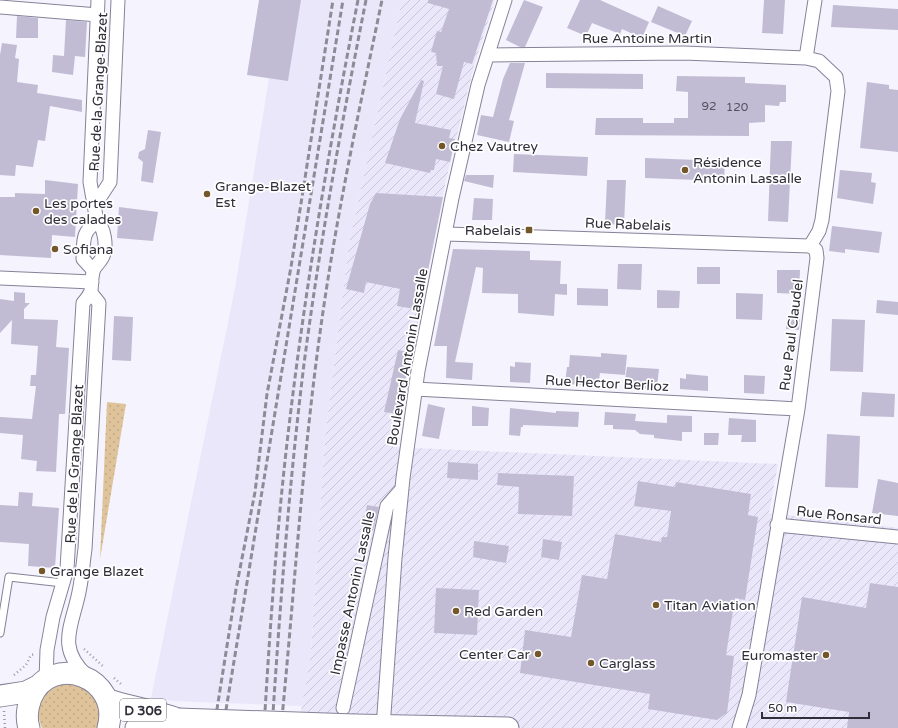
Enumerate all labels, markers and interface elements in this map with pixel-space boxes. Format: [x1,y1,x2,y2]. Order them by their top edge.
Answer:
street label: Rue de la Grange Blazet [86,11,111,172]
street label: Rue Antoine Martin [582,30,712,47]
house number: 92 [701,99,717,113]
house number: 120 [726,100,749,114]
place label: Chez Vautrey [450,138,538,155]
marker: Chez Vautrey [437,141,447,151]
place label: Résidence Antonin Lassalle [693,154,802,187]
marker: Résidence Antonin Lassalle [680,165,690,175]
place label: Grange-Blazet Est [215,178,312,211]
marker: Grange-Blazet Est [202,189,212,199]
place label: Les portes des calades [44,195,122,228]
marker: Les portes des calades [31,206,41,216]
street label: Rue Rabelais [585,215,672,235]
place label: Rabelais [465,222,521,239]
marker: Rabelais [524,225,534,235]
place label: Sofiana [63,241,113,258]
marker: Sofiana [50,244,60,254]
street label: Boulevard Antonin Lassalle [384,267,431,447]
street label: Rue Paul Claudel [776,278,807,392]
street label: Rue Hector Berlioz [545,372,669,395]
street label: Rue de la Grange Blazet [62,383,87,544]
street label: Rue Ronsard [795,503,882,528]
street label: Impasse Antonin Lassalle [327,509,378,677]
place label: Grange Blazet [50,563,145,580]
marker: Grange Blazet [37,566,47,576]
place label: Titan Aviation [664,597,756,614]
marker: Titan Aviation [651,600,661,610]
place label: Red Garden [464,603,543,620]
marker: Red Garden [451,606,461,616]
place label: Center Car [459,646,531,663]
place label: Euromaster [741,647,819,664]
marker: Center Car [533,649,543,659]
marker: Euromaster [821,650,831,660]
place label: Carglass [599,655,656,672]
marker: Carglass [586,658,596,668]
scale bar [762,694,869,720]
road number: D 306 [120,699,166,721]
text: 50 m [768,701,797,715]

